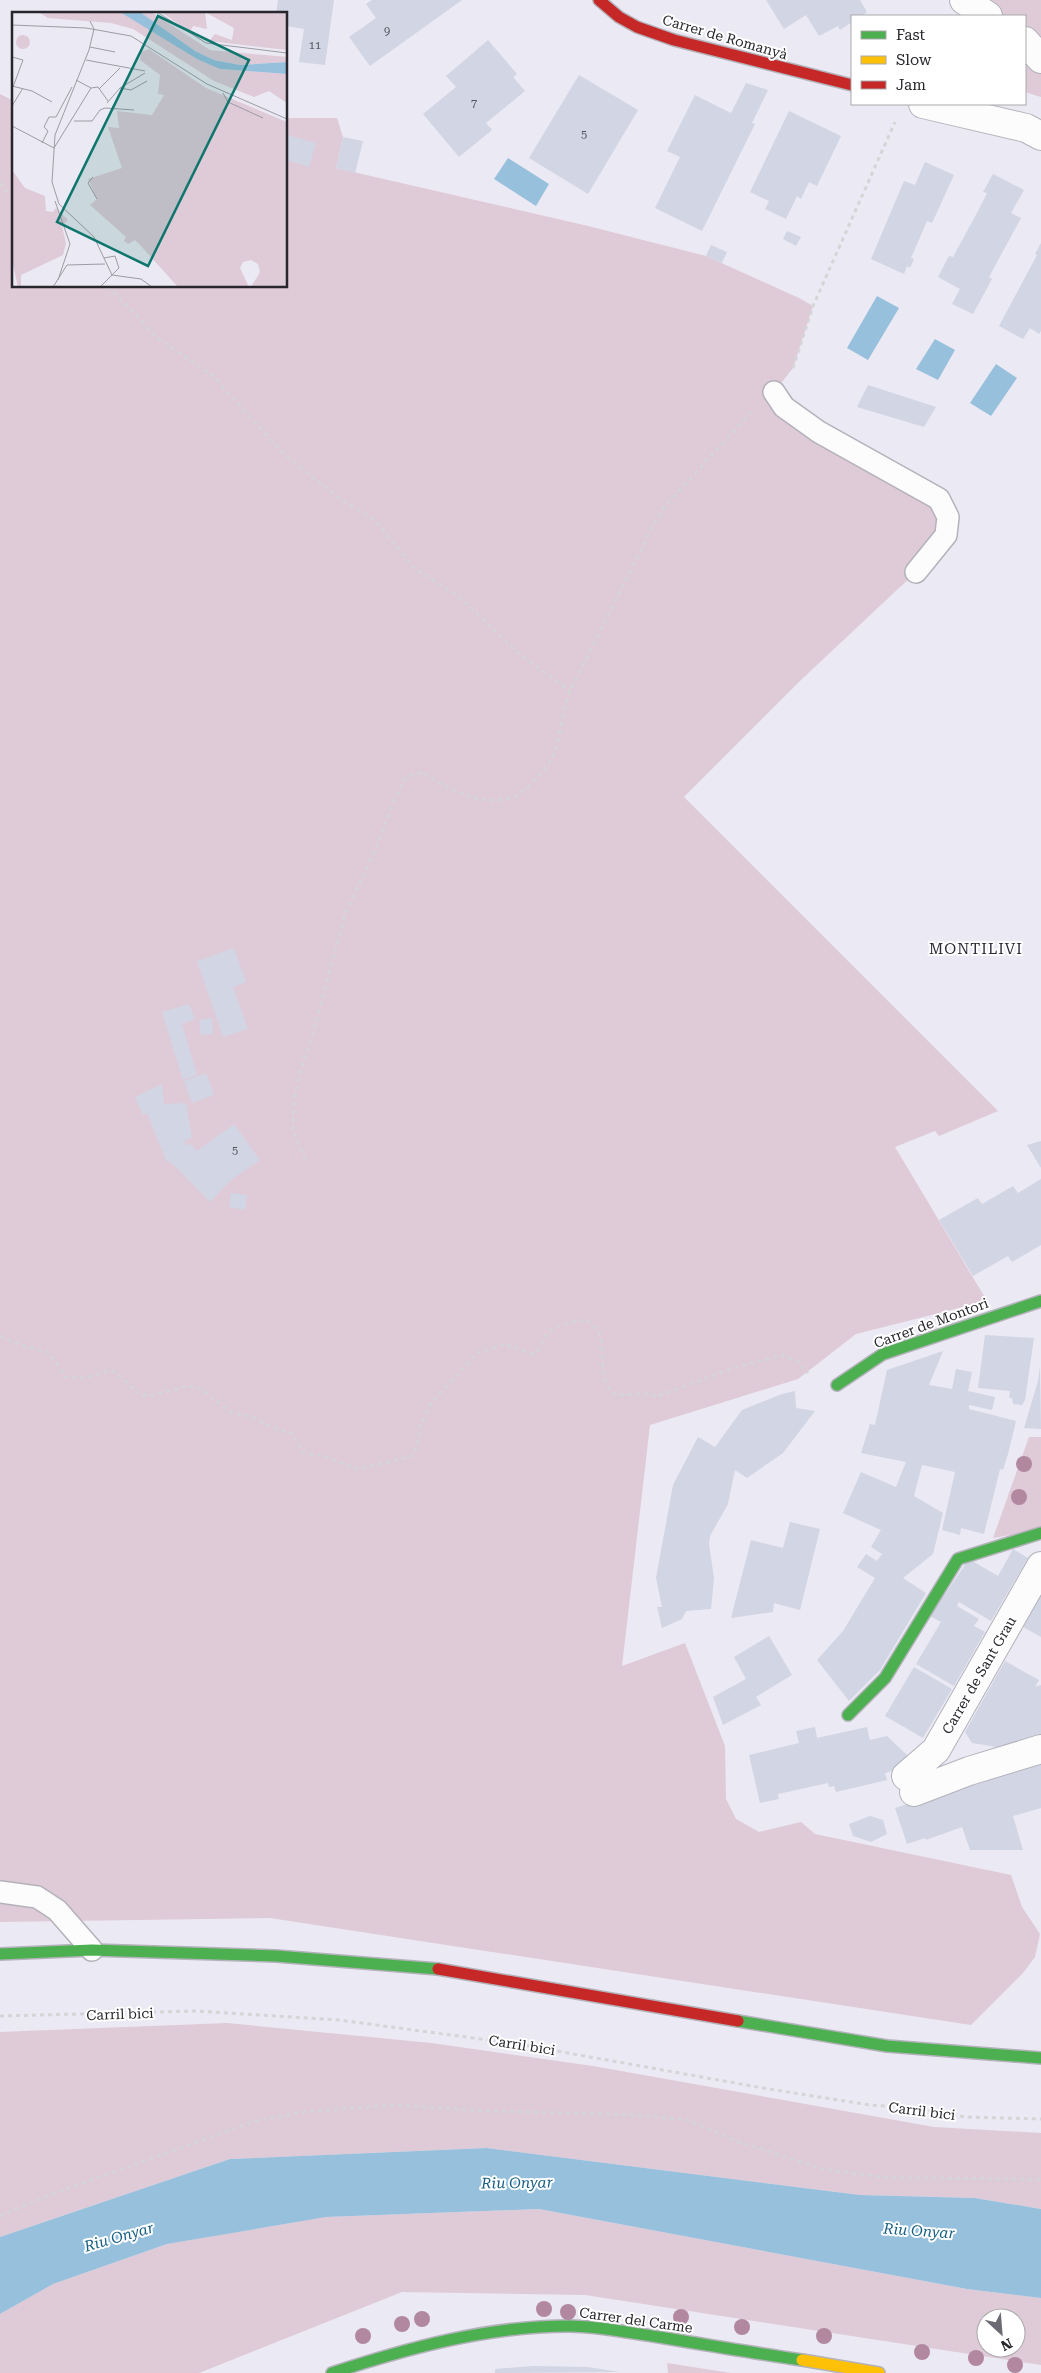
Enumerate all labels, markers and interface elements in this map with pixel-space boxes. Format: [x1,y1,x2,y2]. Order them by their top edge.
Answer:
inset map [12,12,288,288]
street label: Carrer de Romanyà [661,12,790,63]
legend [851,15,1026,105]
house number: 9 [384,25,390,38]
text: Fast [896,26,926,44]
house number: 11 [309,39,321,52]
text: Slow [896,51,932,69]
text: Jam [896,76,926,94]
house number: 7 [471,97,477,110]
house number: 5 [581,128,587,141]
district label: MONTILIVI [929,940,1023,958]
house number: 5 [232,1144,238,1157]
street label: Carrer de Montori [871,1295,991,1351]
street label: Carrer de Sant Grau [939,1613,1019,1737]
street label: Carril bici [86,2005,154,2023]
street label: Carril bici [488,2032,557,2058]
street label: Carril bici [888,2099,957,2123]
water label: Riu Onyar [480,2173,554,2193]
water label: Riu Onyar [81,2218,157,2256]
water label: Riu Onyar [882,2219,956,2243]
street label: Carrer del Carme [578,2304,694,2336]
north arrow [976,2308,1026,2358]
text: N [998,2335,1015,2354]

